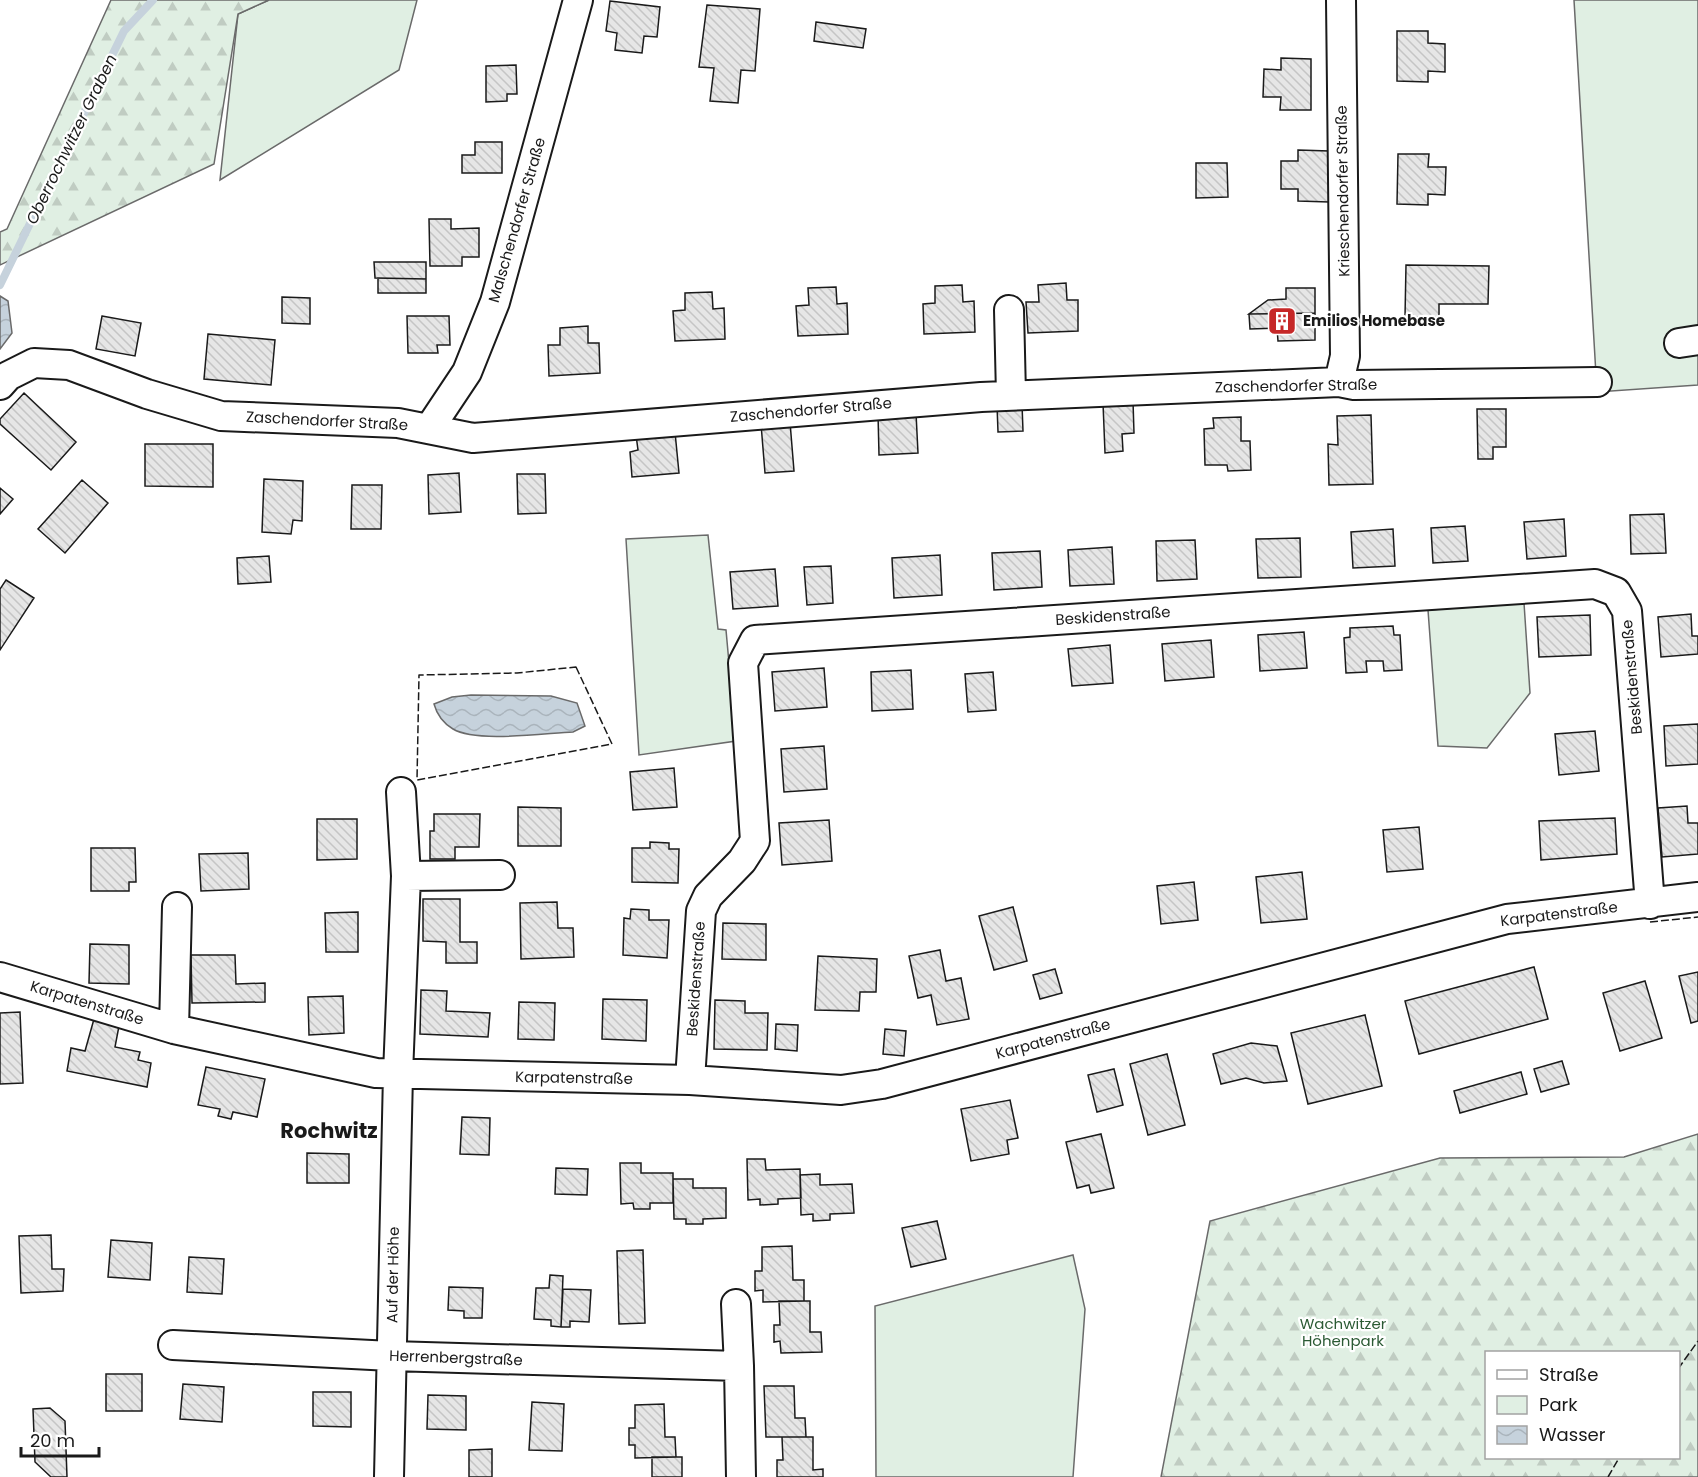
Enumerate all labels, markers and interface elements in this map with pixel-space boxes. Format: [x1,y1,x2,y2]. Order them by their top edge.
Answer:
water label: Oberrochwitzer Graben [20,50,123,228]
street label: Krieschendorfer Straße [1331,105,1354,277]
street label: Malschendorfer Straße [483,135,550,305]
building icon: Emilios Homebase [1266,305,1298,337]
place label: Emilios Homebase [1303,310,1445,331]
street label: Zaschendorfer Straße [1215,374,1377,397]
street label: Zaschendorfer Straße [729,392,893,427]
street label: Zaschendorfer Straße [245,406,409,435]
street label: Beskidenstraße [1055,601,1171,630]
street label: Beskidenstraße [1616,619,1647,735]
street label: Karpatenstraße [1499,896,1619,931]
street label: Beskidenstraße [681,921,710,1037]
street label: Karpatenstraße [28,975,147,1030]
street label: Karpatenstraße [993,1013,1113,1064]
street label: Karpatenstraße [515,1066,633,1089]
district label: Rochwitz [280,1116,378,1145]
street label: Auf der Höhe [381,1227,404,1323]
park label: Wachwitzer Höhenpark [1300,1313,1387,1351]
street label: Herrenbergstraße [389,1345,523,1370]
legend [1485,1351,1680,1459]
text: Straße [1539,1362,1598,1387]
text: Park [1539,1392,1578,1417]
scale bar [21,1420,99,1458]
text: Wasser [1539,1422,1606,1447]
text: 20 m [30,1428,75,1453]

